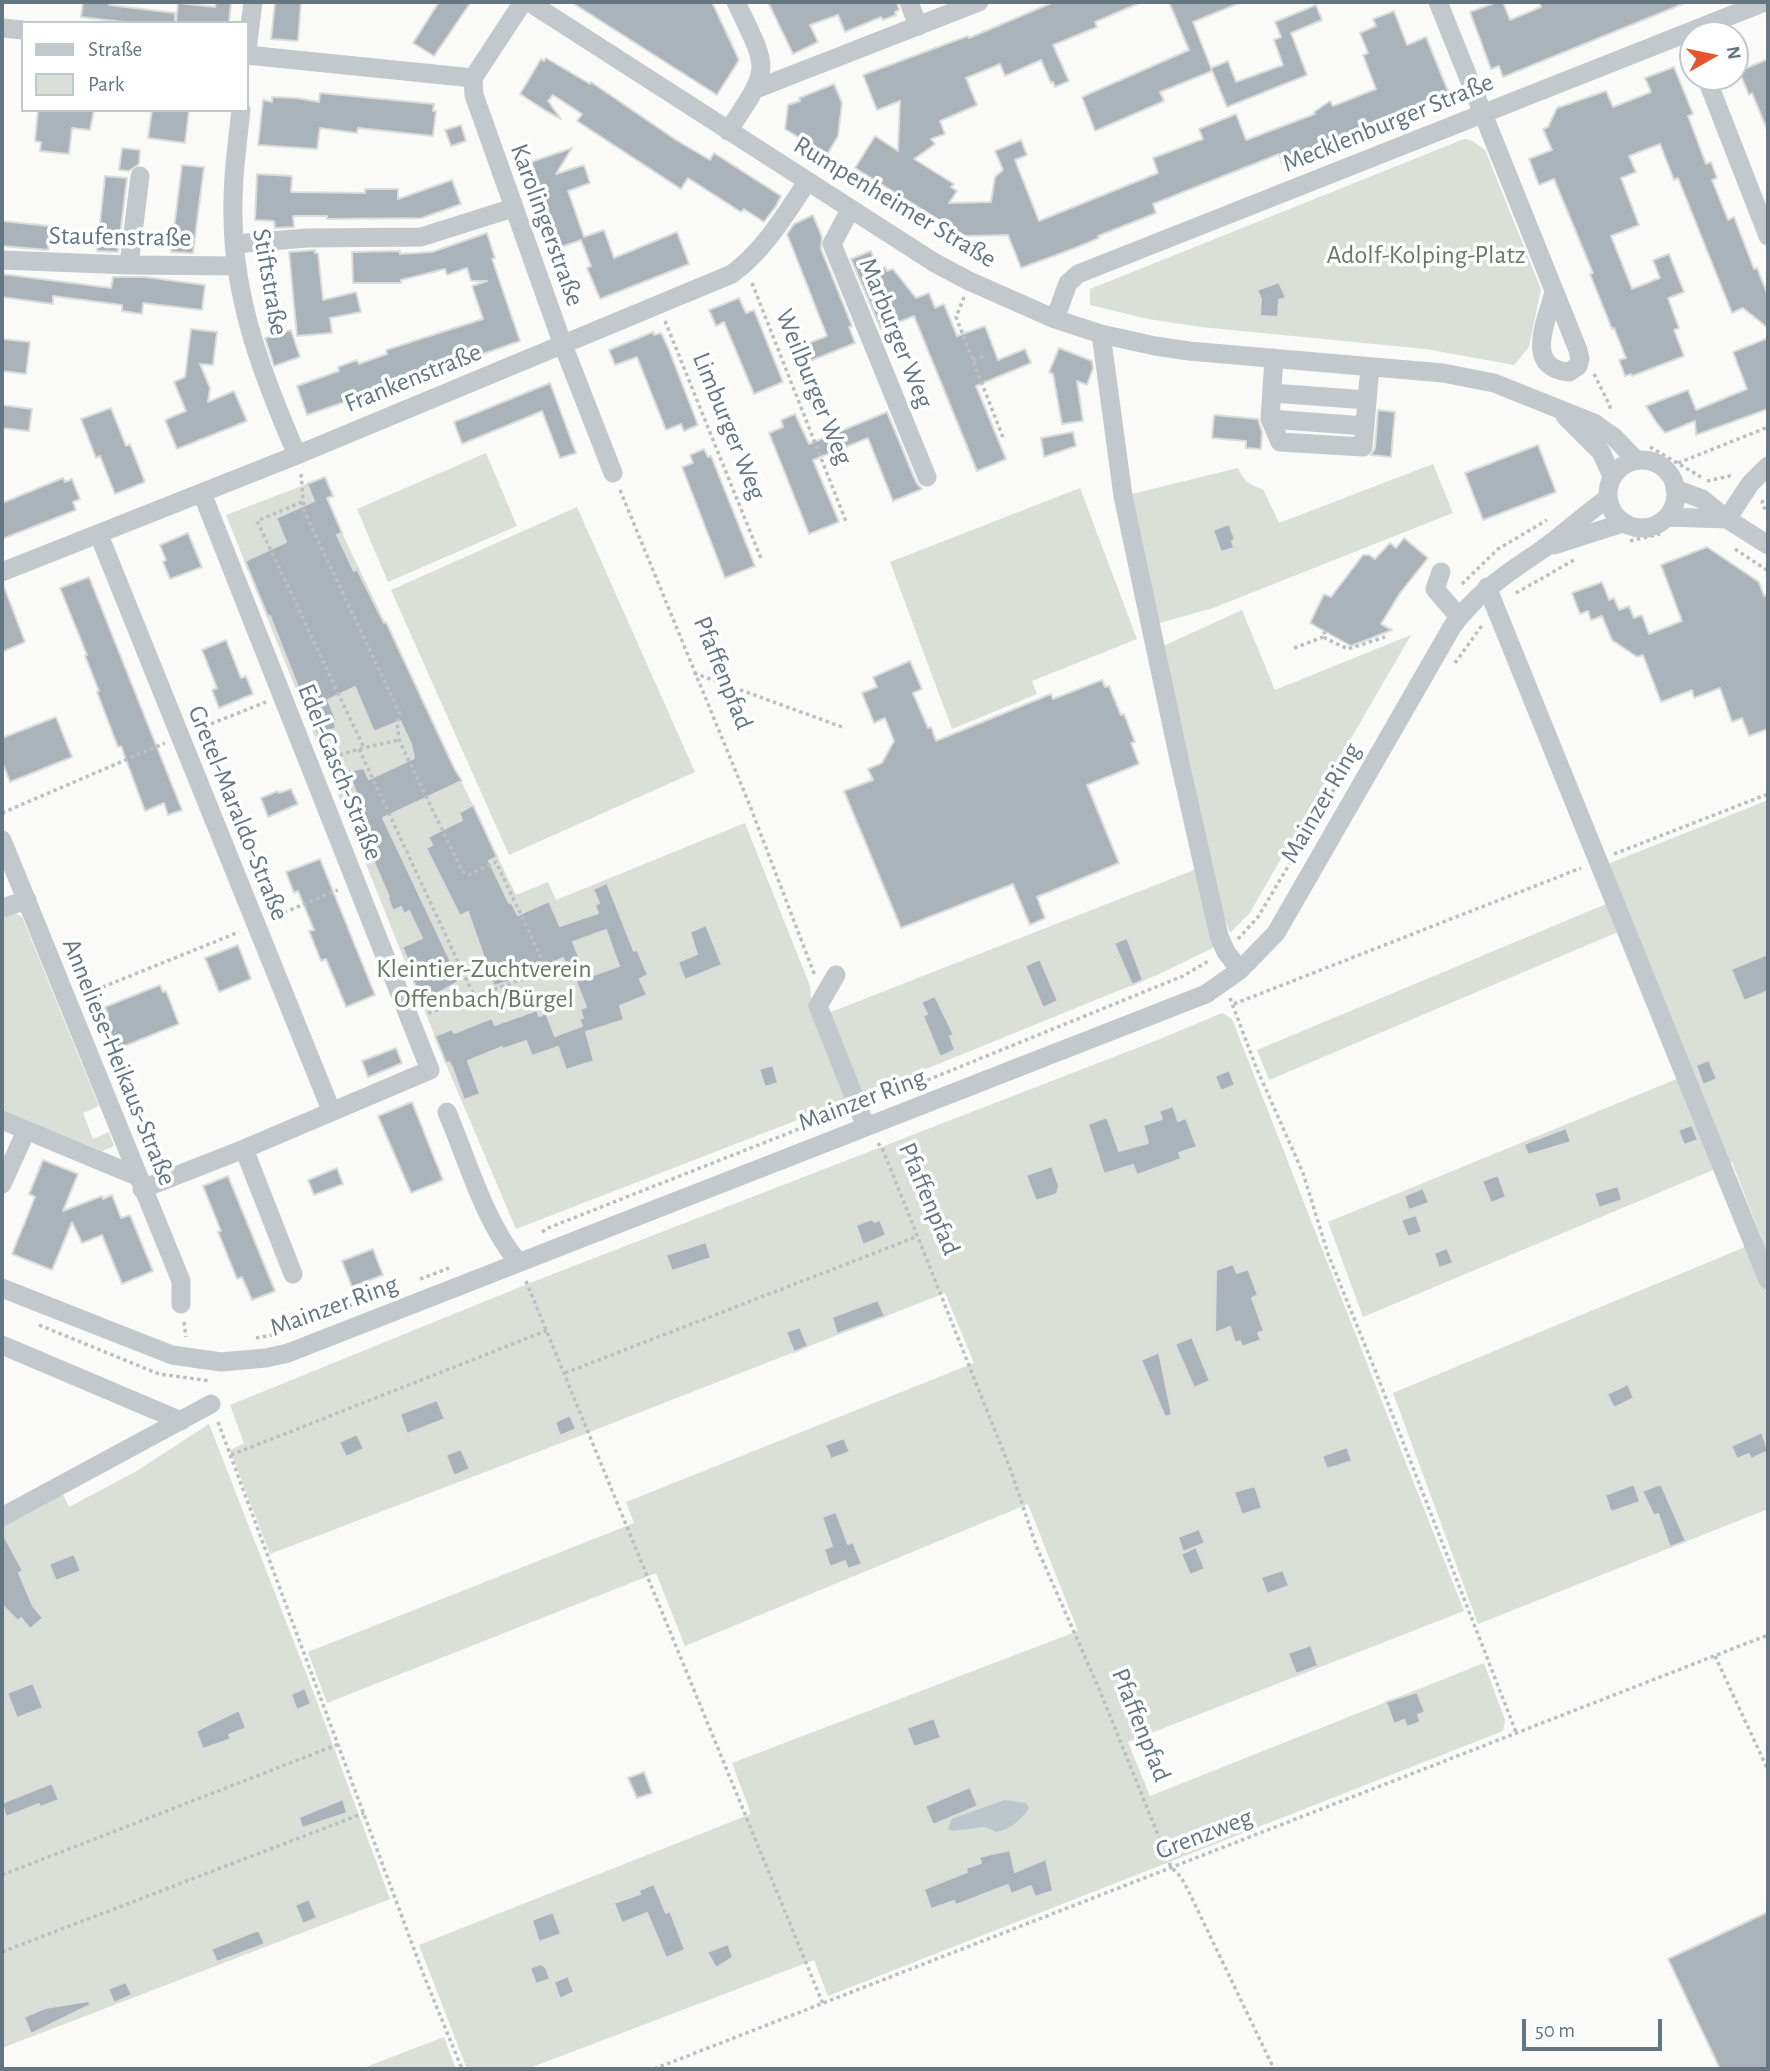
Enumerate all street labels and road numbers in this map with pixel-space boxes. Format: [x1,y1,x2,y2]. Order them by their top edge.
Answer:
street label: Mecklenburger Straße [1278,66,1498,180]
street label: Rumpenheimer Straße [788,129,1002,275]
street label: Karolingerstraße [503,140,591,310]
street label: Staufenstraße [48,220,192,254]
street label: Stiftstraße [245,226,295,338]
street label: Marburger Weg [852,253,940,413]
street label: Weilburger Weg [769,305,859,469]
street label: Frankenstraße [340,336,486,420]
street label: Limburger Weg [685,348,773,504]
street label: Pfaffenpfad [686,612,760,734]
street label: Edel-Gasch-Straße [290,679,390,865]
street label: Gretel-Maraldo-Straße [181,701,295,925]
street label: Mainzer Ring [1274,737,1368,869]
street label: Anneliese-Heikaus-Straße [55,934,183,1190]
street label: Mainzer Ring [794,1061,930,1139]
street label: Pfaffenpfad [891,1138,967,1260]
street label: Mainzer Ring [266,1268,402,1344]
street label: Pfaffenpfad [1104,1664,1178,1786]
street label: Grenzweg [1151,1801,1257,1867]

